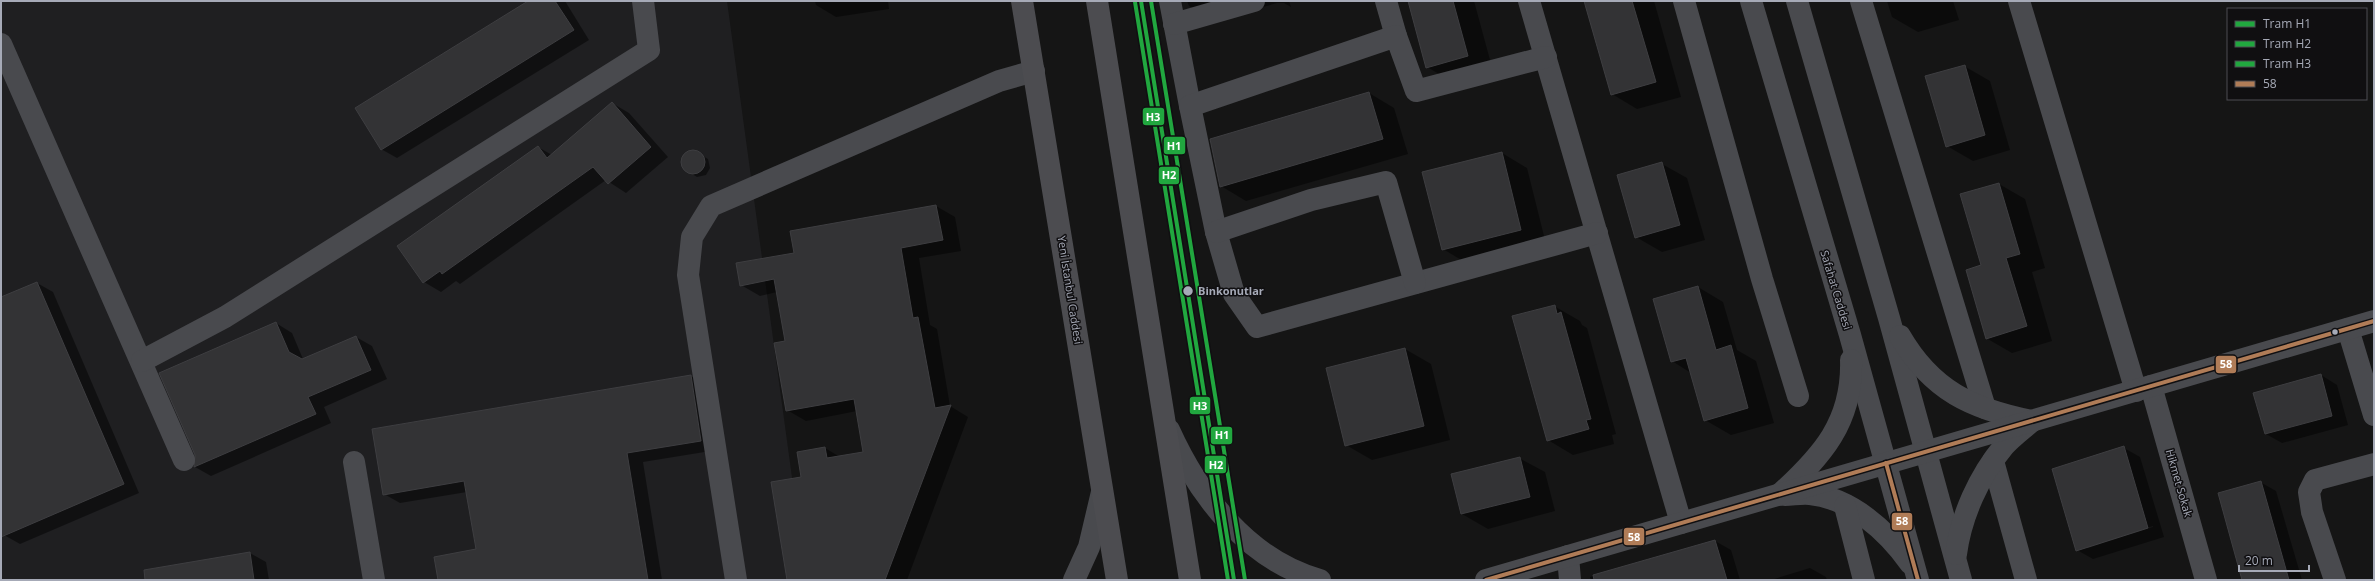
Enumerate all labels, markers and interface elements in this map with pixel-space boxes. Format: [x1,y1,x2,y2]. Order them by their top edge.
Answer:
legend [2227,8,2367,100]
text: Tram H1 [2263,15,2311,32]
text: Tram H2 [2263,35,2311,52]
text: Tram H3 [2263,55,2311,72]
text: 58 [2263,75,2277,92]
line badge: H3 [1142,107,1165,126]
text: H3 [1146,109,1160,124]
line badge: H1 [1163,136,1186,155]
text: H1 [1167,138,1181,153]
line badge: H2 [1158,166,1180,185]
text: H2 [1162,167,1176,182]
street label: Yeni İstanbul Caddesi [1055,235,1086,345]
street label: Safahat Caddesi [1817,248,1856,331]
place label: Binkonutlar [1198,283,1264,298]
marker: Binkonutlar [1181,284,1195,298]
unlabelled marker [2330,327,2340,337]
line badge: 58 [2215,355,2237,374]
text: 58 [2220,356,2232,371]
line badge: H3 [1189,396,1211,415]
text: H3 [1193,398,1207,413]
line badge: H1 [1210,426,1233,445]
text: H1 [1215,427,1229,442]
street label: Hikmet Sokak [2163,447,2196,519]
line badge: H2 [1204,455,1227,474]
text: H2 [1209,457,1223,472]
line badge: 58 [1891,512,1913,531]
text: 58 [1896,513,1908,528]
line badge: 58 [1623,527,1645,546]
text: 58 [1628,529,1640,544]
scale bar [2239,547,2309,573]
text: 20 m [2245,552,2273,569]

